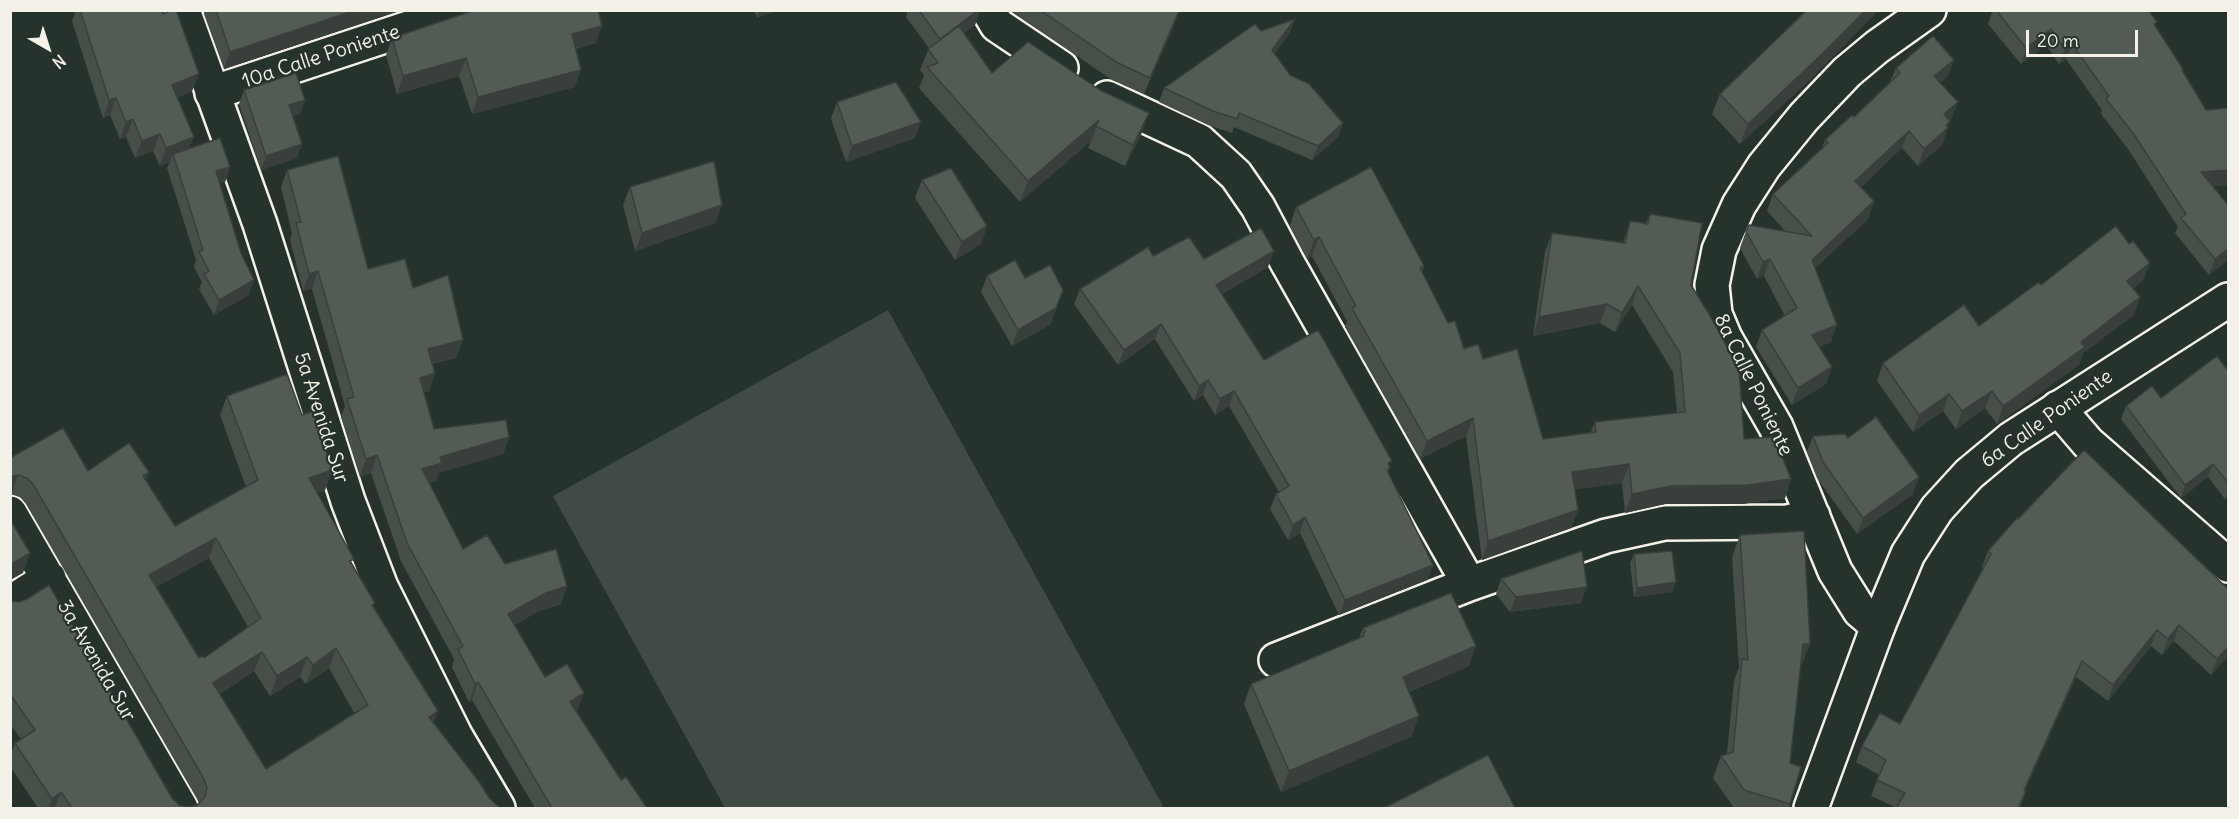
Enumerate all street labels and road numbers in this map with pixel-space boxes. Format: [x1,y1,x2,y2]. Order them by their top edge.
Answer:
street label: 10a Calle Poniente [239,20,403,94]
street label: 8a Calle Poniente [1708,310,1798,460]
street label: 5a Avenida Sur [289,350,353,486]
street label: 6a Calle Poniente [1977,365,2117,473]
street label: 3a Avenida Sur [52,596,140,726]

